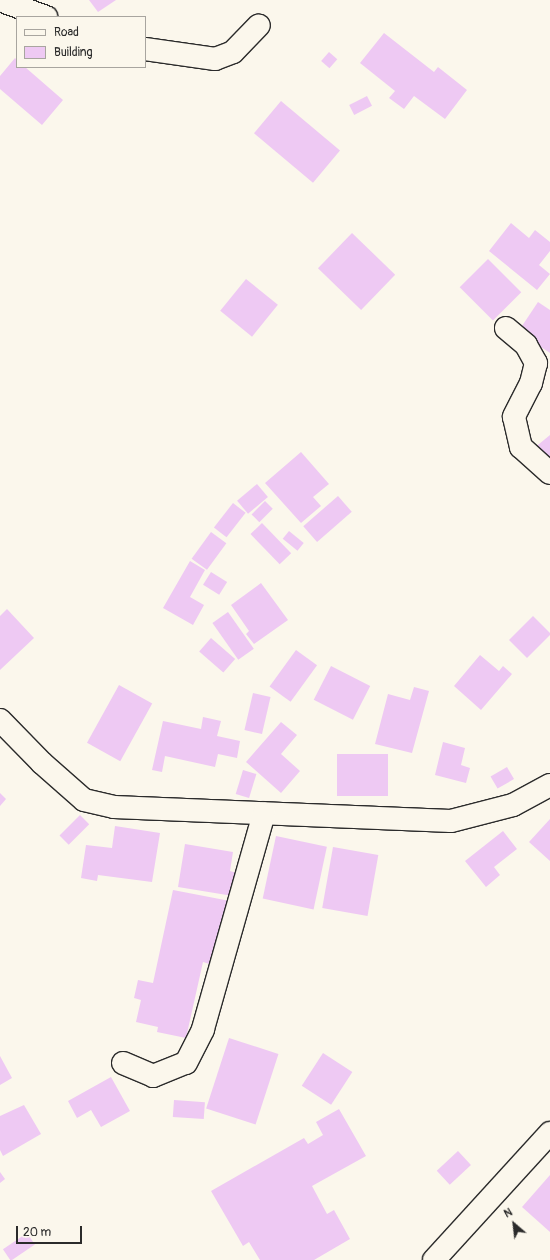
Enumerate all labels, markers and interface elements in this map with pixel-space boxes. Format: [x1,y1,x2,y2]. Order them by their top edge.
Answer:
legend [16,16,146,68]
text: Road [54,25,79,40]
text: Building [54,45,93,60]
north arrow [494,1204,534,1244]
text: N [502,1205,514,1220]
scale bar [18,1218,84,1244]
text: 20 m [23,1225,51,1240]

